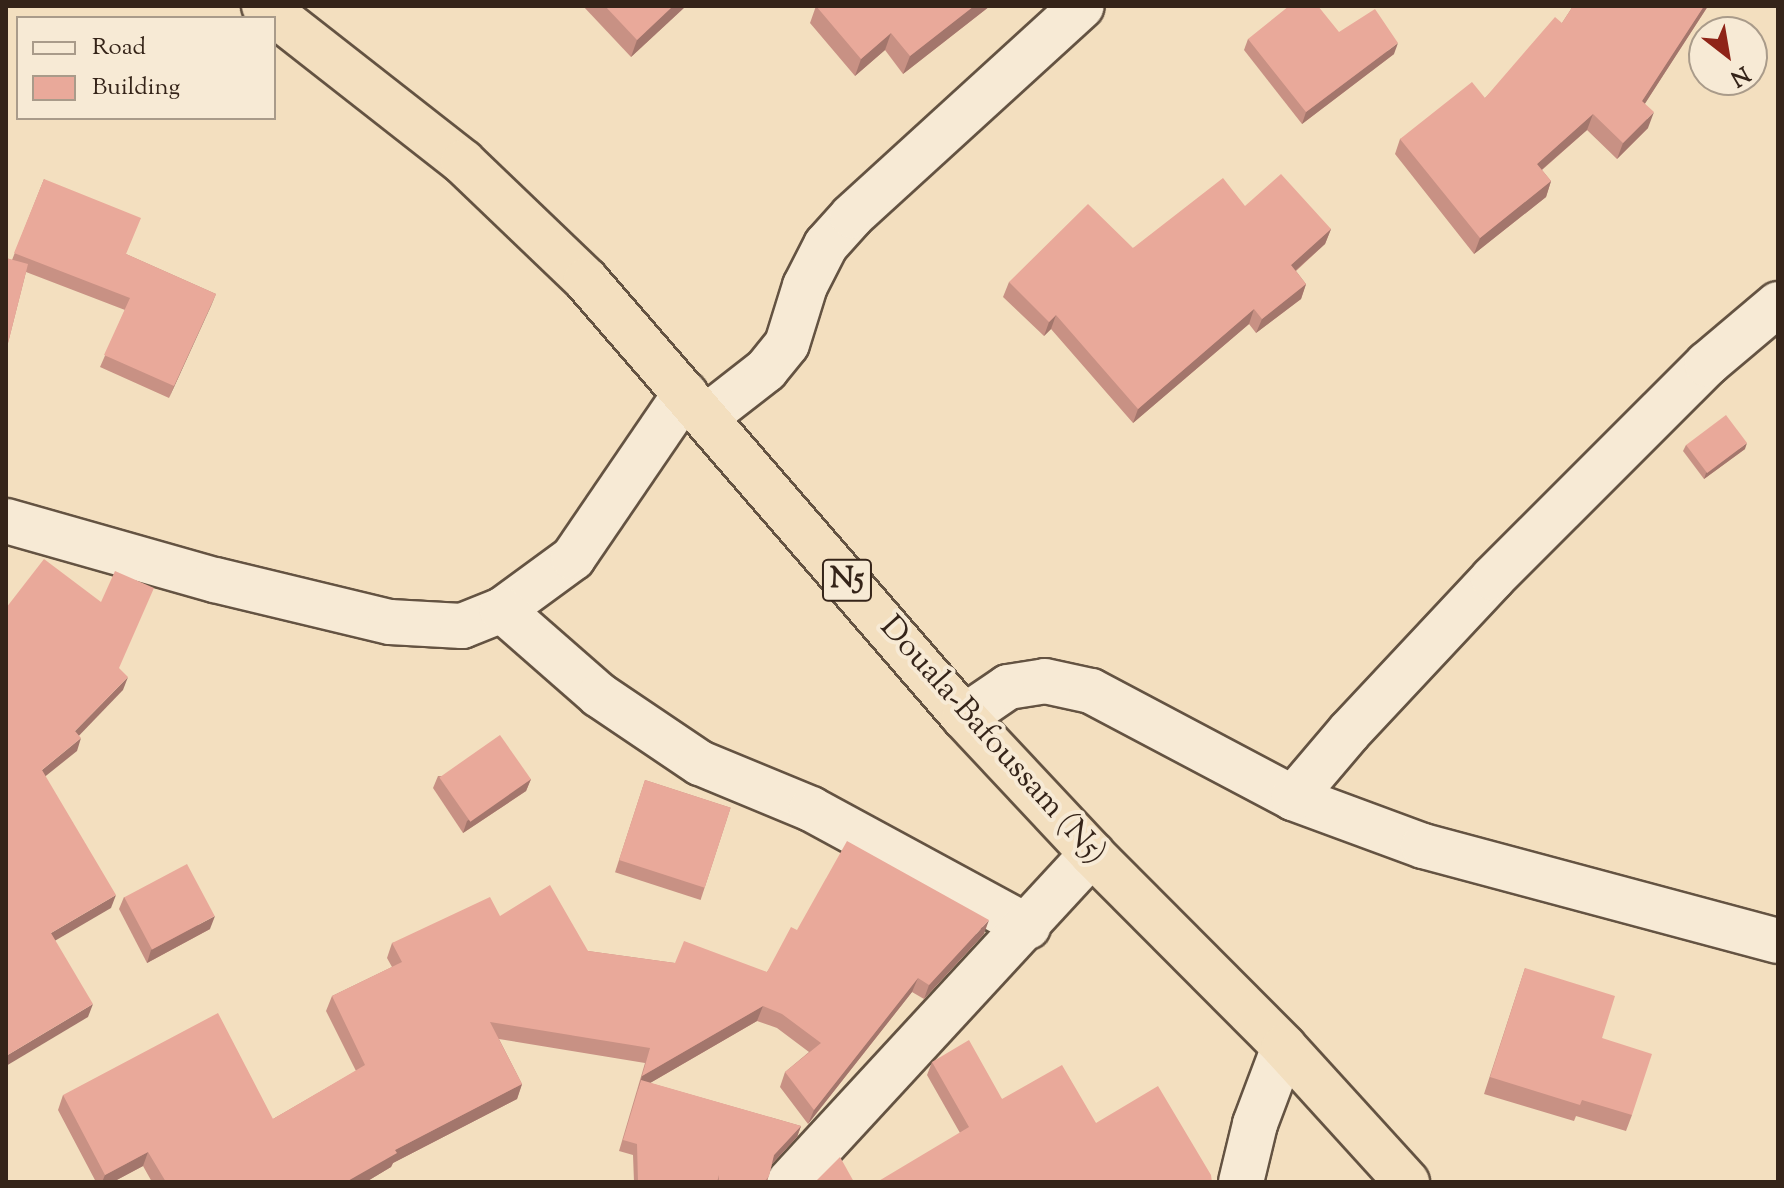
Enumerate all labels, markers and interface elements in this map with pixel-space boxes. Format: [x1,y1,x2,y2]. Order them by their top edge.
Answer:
legend [16,16,276,120]
north arrow [1688,16,1768,96]
text: Road [92,31,146,65]
text: N [1724,57,1755,93]
text: Building [92,71,180,105]
road number: N5 [821,554,873,606]
street label: Douala-Bafoussam (N5) [871,609,1113,873]

